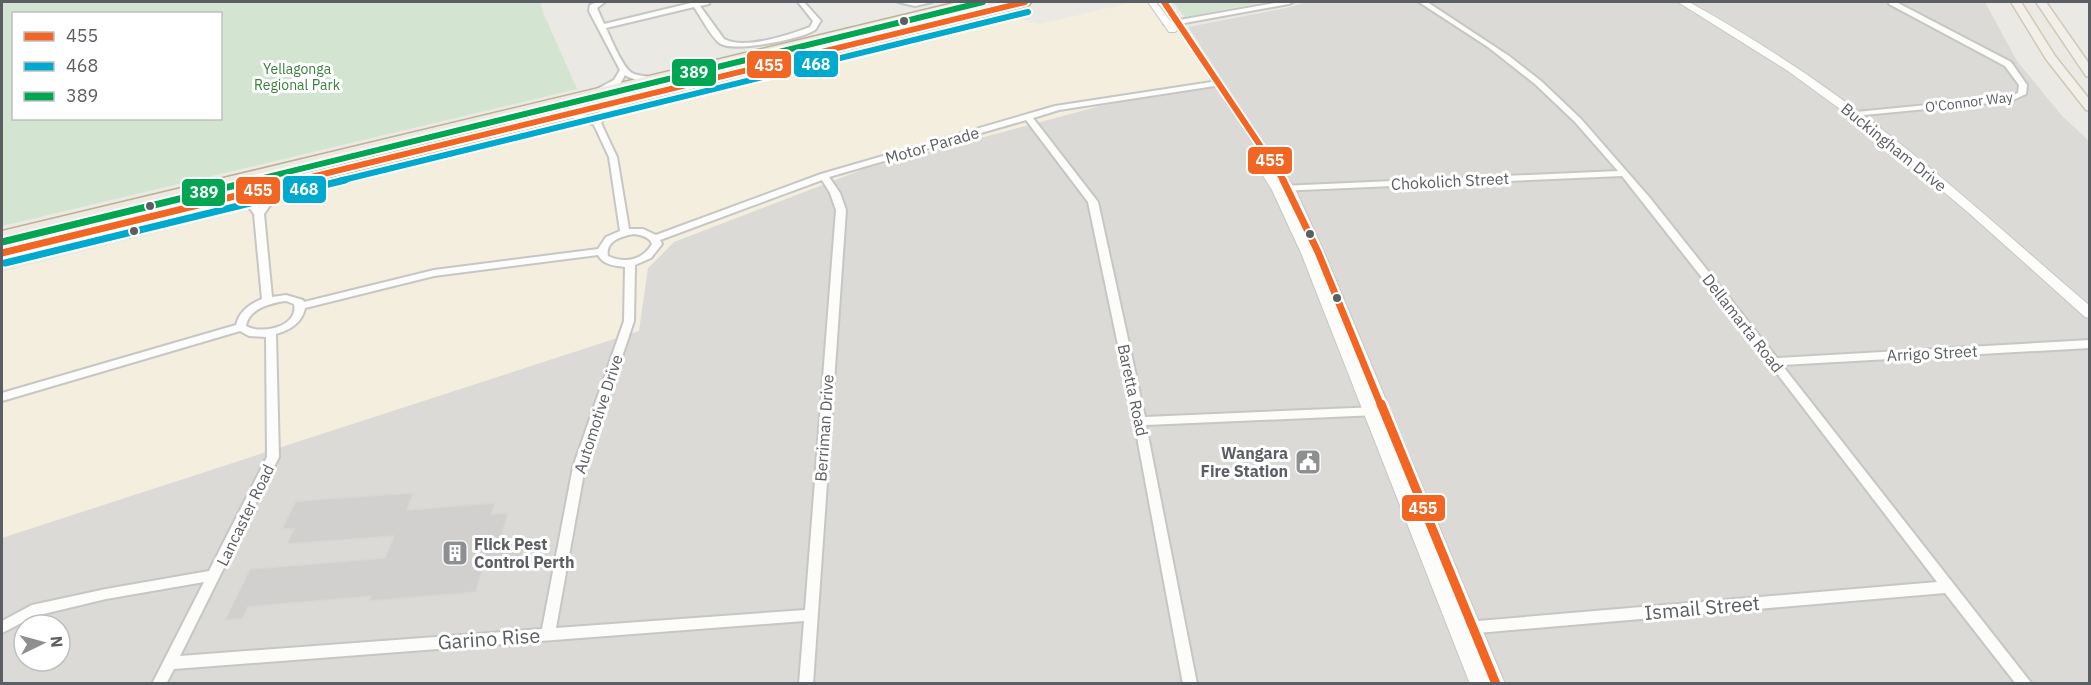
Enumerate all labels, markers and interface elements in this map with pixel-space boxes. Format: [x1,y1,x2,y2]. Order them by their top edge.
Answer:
legend [12,12,222,120]
unlabelled marker [898,15,910,27]
text: 455 [66,24,98,47]
line badge: 455 [746,50,792,79]
line badge: 468 [793,50,839,78]
text: 468 [66,54,98,77]
text: 468 [802,54,830,74]
text: 455 [755,55,784,75]
line badge: 389 [671,58,717,87]
park label: Yellagonga Regional Park [254,60,341,94]
text: 389 [680,62,708,82]
text: 389 [66,84,98,107]
street label: O'Connor Way [1924,88,2014,116]
street label: Buckingham Drive [1837,98,1951,196]
street label: Motor Parade [883,122,981,168]
line badge: 455 [1247,146,1293,175]
text: 455 [1256,150,1285,170]
street label: Chokolich Street [1390,168,1510,194]
line badge: 468 [282,175,327,204]
line badge: 455 [235,176,281,205]
line badge: 389 [181,178,226,207]
text: 468 [290,179,318,199]
text: 455 [244,180,273,200]
text: 389 [190,182,218,202]
unlabelled marker [144,200,156,212]
unlabelled marker [128,225,140,237]
unlabelled marker [1304,228,1316,240]
street label: Dellamarta Road [1698,270,1788,376]
unlabelled marker [1331,292,1343,304]
street label: Arrigo Street [1886,341,1978,365]
street label: Baretta Road [1113,342,1153,438]
street label: Automotive Drive [569,352,627,476]
street label: Berriman Drive [810,373,838,482]
place label: Wangara Fire Station [1201,443,1288,481]
public building icon: Wangara Fire Station [1293,447,1323,477]
street label: Lancaster Road [212,461,278,569]
line badge: 455 [1401,494,1446,522]
text: 455 [1409,498,1438,518]
place label: Flick Pest Control Perth [474,534,575,572]
building icon: Flick Pest Control Perth [440,538,470,568]
street label: Ismail Street [1643,589,1761,626]
north arrow [12,613,72,673]
street label: Garino Rise [437,621,541,656]
text: N [46,635,67,648]

